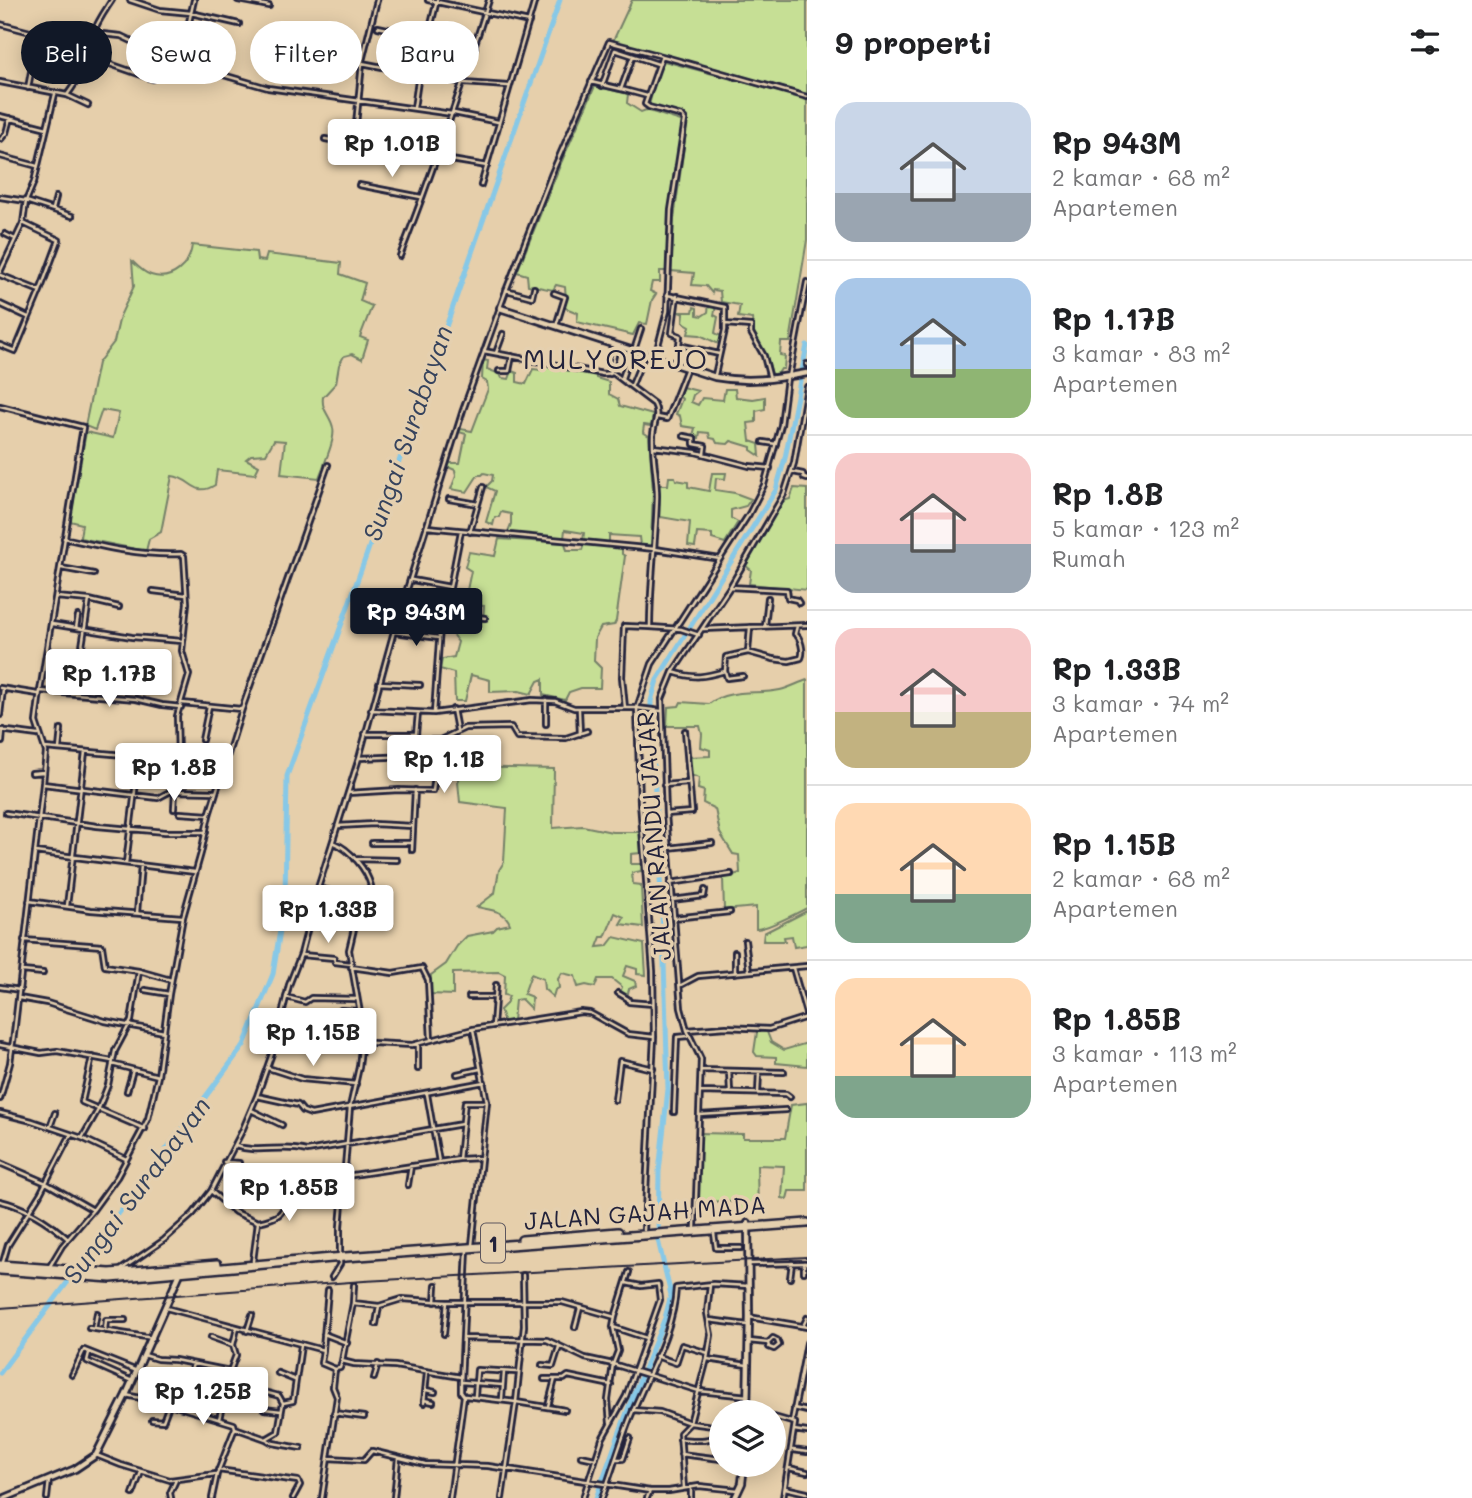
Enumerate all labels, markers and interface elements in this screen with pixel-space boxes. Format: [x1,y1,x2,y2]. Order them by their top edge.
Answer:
chip: Beli [21,21,112,84]
chip: Sewa [126,21,236,84]
chip: Filter [250,21,362,84]
chip: Baru [376,21,479,84]
text: 9 properti [835,22,992,62]
icon: filters [1406,23,1444,61]
pin: Rp 1.01B [320,120,464,179]
text: Rp 943M [1052,122,1182,162]
text: Rp 1.01B [344,127,440,157]
icon: home [891,130,975,214]
text: 2 kamar · 68 m² [1052,162,1230,192]
text: Apartemen [1052,192,1178,222]
text: Rp 1.17B [1052,298,1175,338]
icon: home [891,306,975,390]
water label: Sungai Surabayan [354,321,460,545]
text: 3 kamar · 83 m² [1052,338,1230,368]
district label: MULYOREJO [523,340,709,376]
text: Apartemen [1052,368,1178,398]
text: Rp 1.8B [1052,473,1164,513]
icon: home [891,481,975,565]
text: 5 kamar · 123 m² [1052,513,1239,543]
text: Rumah [1052,543,1125,573]
pin: Rp 943M [351,588,481,648]
text: Rp 943M [366,596,466,626]
text: Rp 1.33B [1052,648,1181,688]
pin: Rp 1.17B [37,650,181,709]
icon: home [891,656,975,740]
text: Rp 1.17B [62,657,156,687]
text: 3 kamar · 74 m² [1052,688,1229,718]
street label: JALAN RANDU JAJAR [629,711,677,961]
text: Apartemen [1052,718,1178,748]
pin: Rp 1.1B [379,736,509,795]
text: Rp 1.1B [403,743,485,773]
pin: Rp 1.8B [109,744,239,803]
text: Rp 1.8B [131,751,217,781]
text: Rp 1.15B [1052,823,1176,863]
icon: home [891,831,975,915]
text: 2 kamar · 68 m² [1052,863,1230,893]
pin: Rp 1.33B [256,886,400,945]
text: Rp 1.33B [278,893,378,923]
text: Apartemen [1052,893,1178,923]
text: Rp 1.85B [1052,998,1181,1038]
icon: home [891,1006,975,1090]
pin: Rp 1.15B [241,1009,385,1068]
text: Rp 1.15B [265,1016,361,1046]
text: 3 kamar · 113 m² [1052,1038,1237,1068]
text: Apartemen [1052,1068,1178,1098]
water label: Sungai Surabayan [54,1090,218,1290]
pin: Rp 1.85B [217,1164,361,1223]
text: Rp 1.85B [239,1171,339,1201]
street label: JALAN GAJAH MADA [523,1188,767,1236]
road number: 1 [481,1224,505,1262]
pin: Rp 1.25B [131,1368,275,1427]
text: Rp 1.25B [154,1375,252,1405]
map controls [709,1400,786,1477]
button: layers [709,1400,786,1477]

